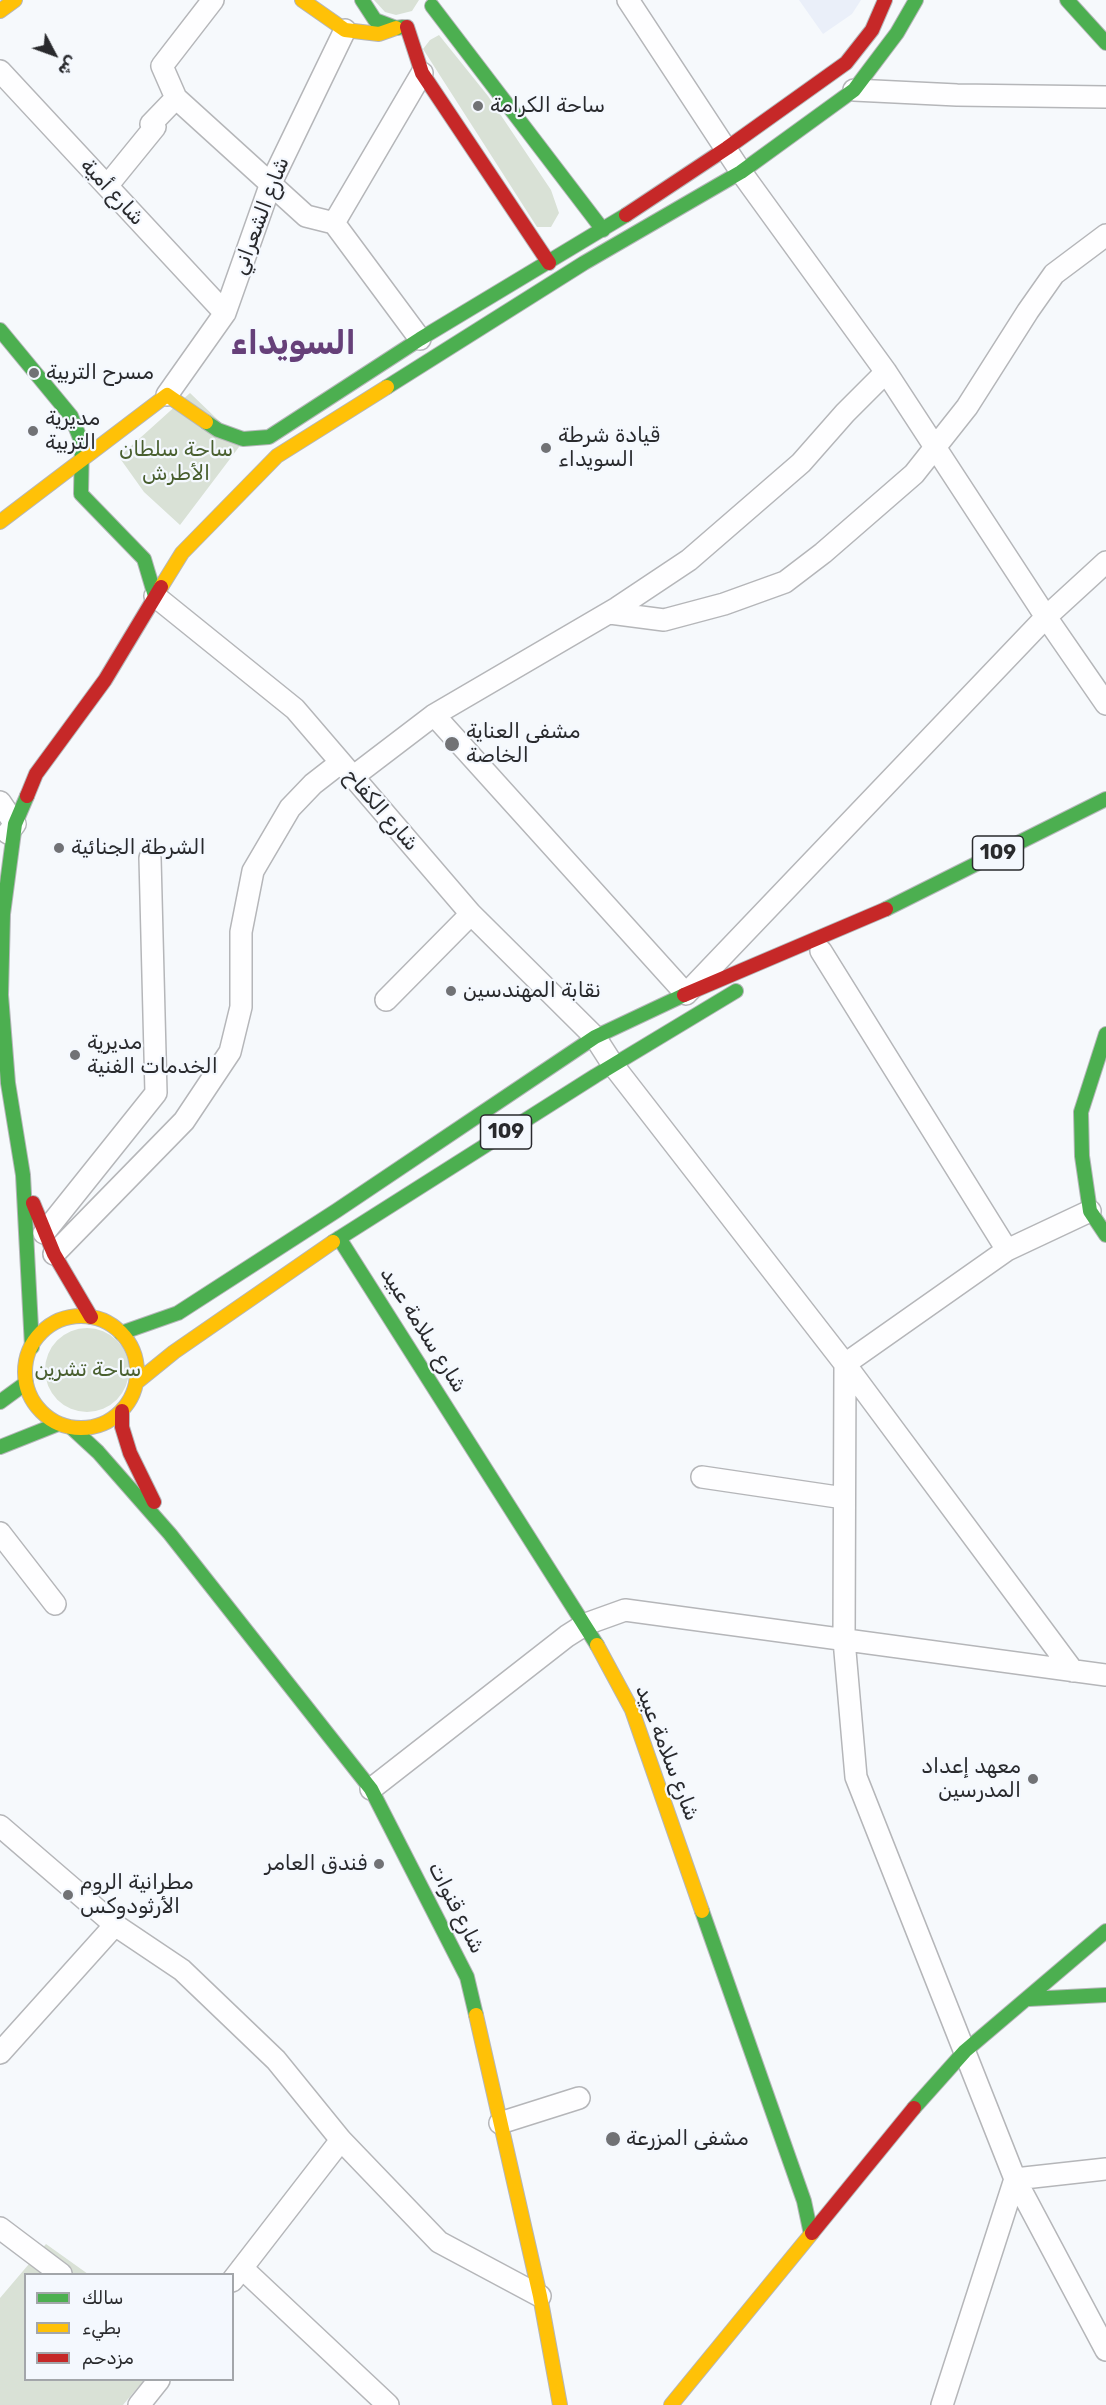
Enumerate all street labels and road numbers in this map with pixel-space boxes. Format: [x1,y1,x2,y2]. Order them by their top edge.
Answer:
street label: شارع أمية [75,153,149,231]
street label: شارع الشعراني [227,154,295,278]
street label: شارع الكفاح [338,763,424,857]
road number: 109 [972,836,1024,870]
road number: 109 [480,1115,532,1149]
street label: شارع سلامة عبيد [374,1263,472,1397]
street label: شارع سلامة عبيد [630,1682,704,1824]
street label: شارع قنوات [422,1858,490,1958]

